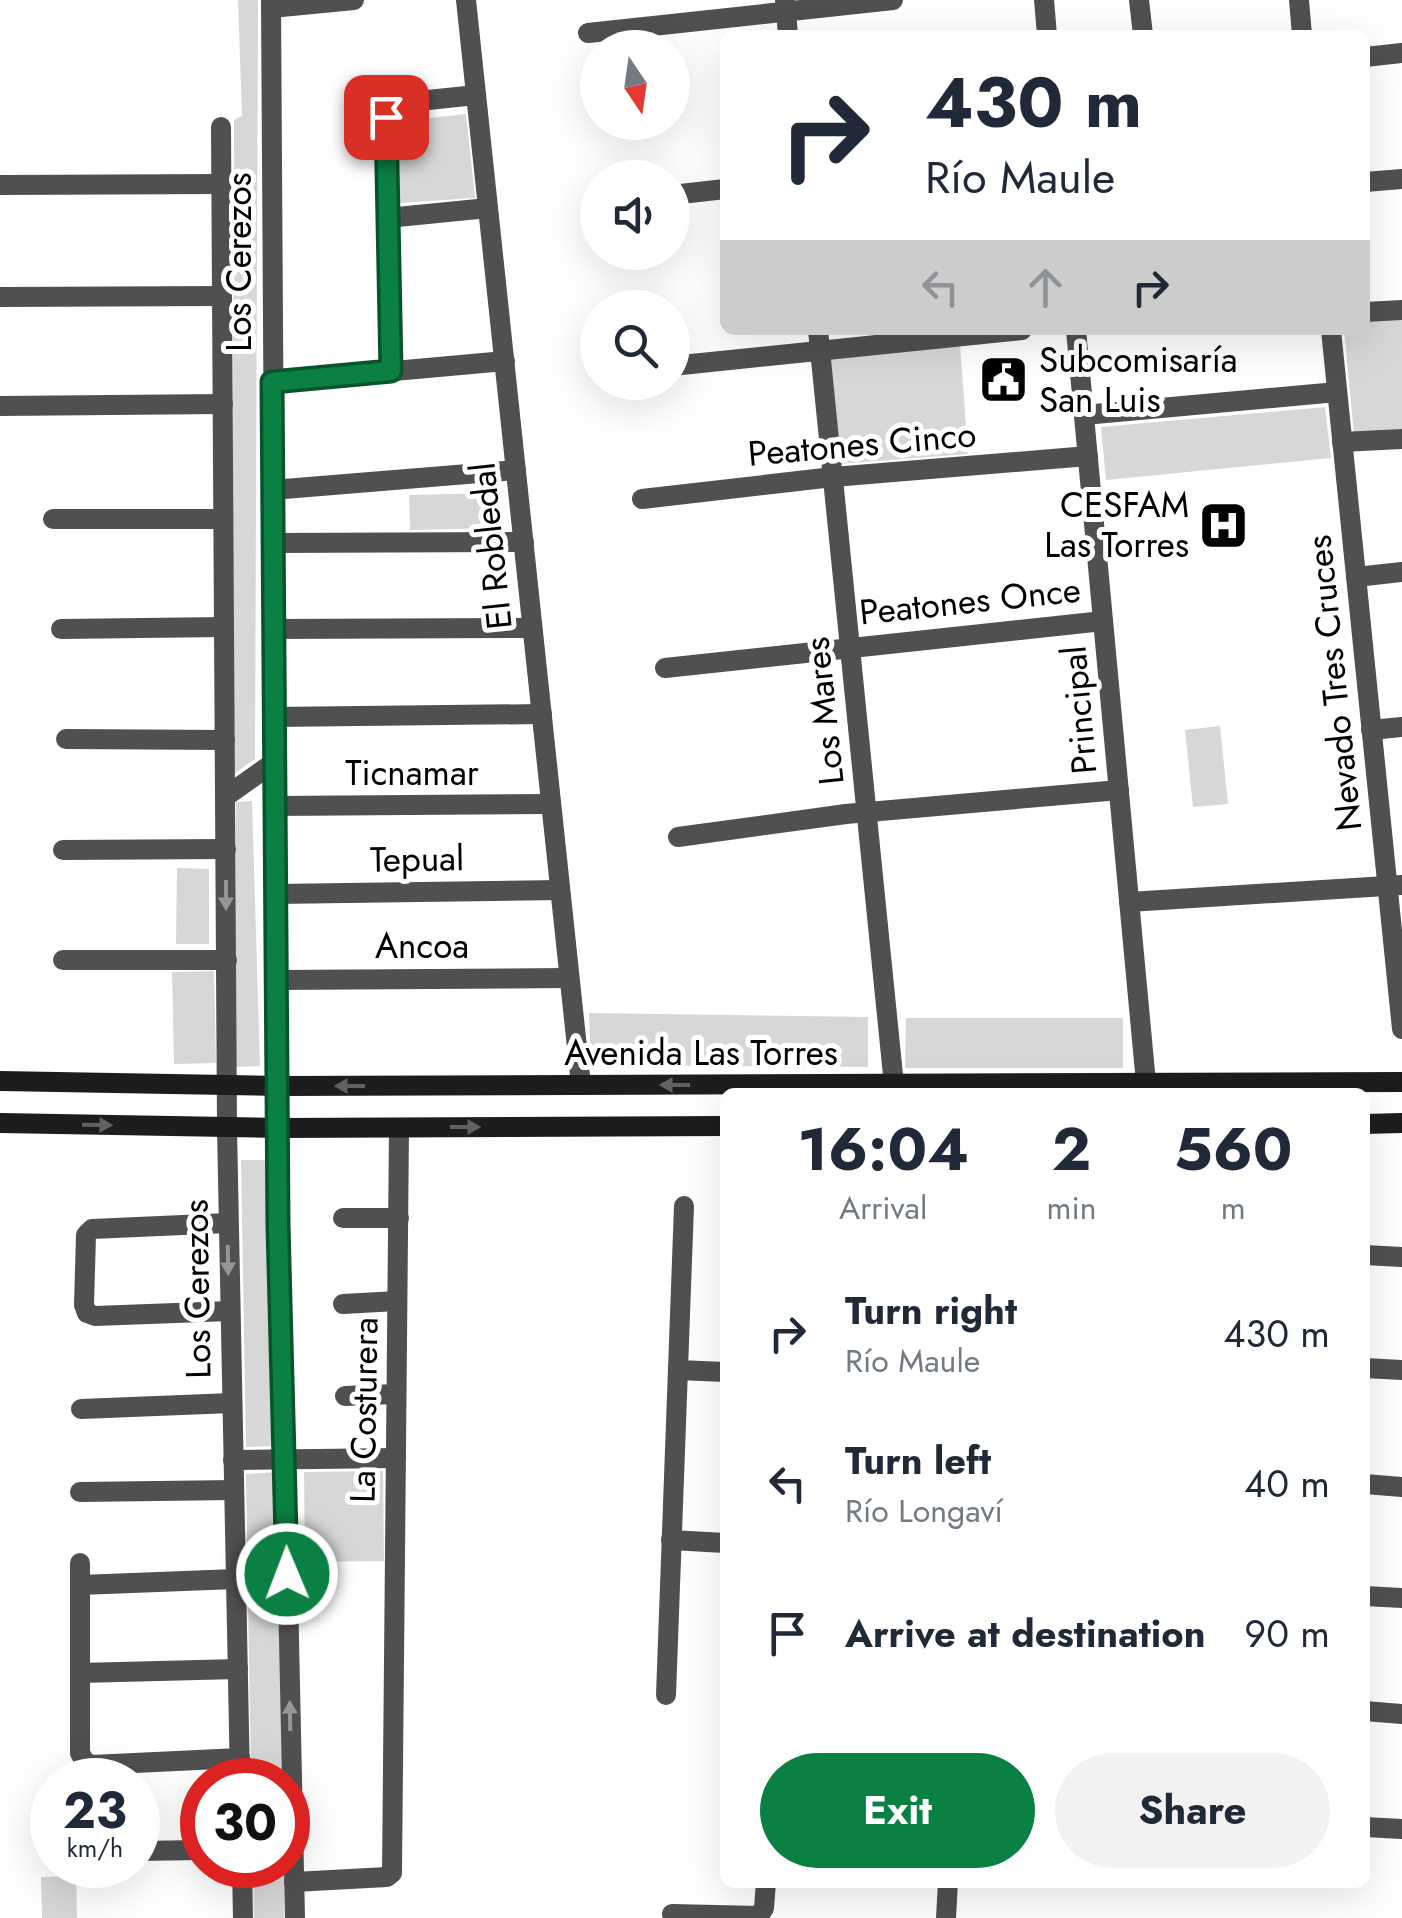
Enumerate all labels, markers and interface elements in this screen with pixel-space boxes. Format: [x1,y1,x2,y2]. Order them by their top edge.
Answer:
north arrow [580,30,690,140]
map controls [580,30,690,400]
text: 430 m [925,52,1142,153]
icon: right [760,70,890,200]
pin [344,75,429,160]
icon: arrive [359,90,414,145]
text: Río Maule [925,145,1115,210]
button: sound [580,160,690,270]
street label: Los Cerezos [214,172,264,352]
icon: left [913,260,968,315]
icon: ahead [1018,260,1073,315]
icon: right [1123,260,1178,315]
button: search [580,290,690,400]
place label: Subcomisaría San Luis [1039,335,1238,425]
public building icon: Subcomisaría San Luis [978,354,1030,406]
street label: Peatones Cinco [746,409,978,479]
street label: El Robledal [457,460,525,632]
place label: CESFAM Las Torres [1044,480,1189,570]
hospital icon: CESFAM Las Torres [1198,499,1250,551]
street label: Nevado Tres Cruces [1294,533,1374,833]
street label: Peatones Once [857,565,1083,637]
street label: Los Mares [791,635,857,787]
street label: Principal [1048,644,1110,776]
street label: Ticnamar [345,748,479,798]
street label: Tepual [370,833,464,885]
one-way arrow [218,879,234,911]
street label: Ancoa [375,921,469,971]
street label: Avenida Las Torres [564,1028,838,1078]
one-way arrow [658,1077,690,1093]
one-way arrow [333,1078,365,1094]
text: 16:04 [797,1106,969,1193]
text: 2 [1052,1106,1091,1193]
text: 560 [1174,1106,1293,1193]
one-way arrow [82,1117,114,1133]
one-way arrow [449,1119,481,1135]
text: Arrival [839,1185,927,1231]
text: min [1046,1185,1097,1231]
text: m [1221,1185,1246,1231]
street label: Los Cerezos [170,1199,224,1379]
one-way arrow [221,1245,237,1277]
text: Turn right [845,1283,1017,1338]
icon: right [760,1306,815,1361]
text: 430 m [1223,1306,1330,1361]
street label: La Costurera [337,1317,391,1503]
text: Río Maule [845,1338,980,1384]
text: Turn left [845,1433,991,1488]
icon: left [760,1456,815,1511]
text: 40 m [1244,1456,1330,1511]
text: Río Longaví [845,1488,1003,1534]
position arrow [235,1522,339,1626]
icon: arrive [760,1606,815,1661]
text: Arrive at destination [845,1606,1206,1661]
text: 90 m [1244,1606,1330,1661]
one-way arrow [282,1699,298,1731]
button: Exit [760,1753,1035,1868]
button: Share [1055,1753,1330,1868]
speed limit sign: 30 [180,1758,310,1888]
text: 23 [63,1774,127,1847]
text: km/h [67,1830,123,1866]

